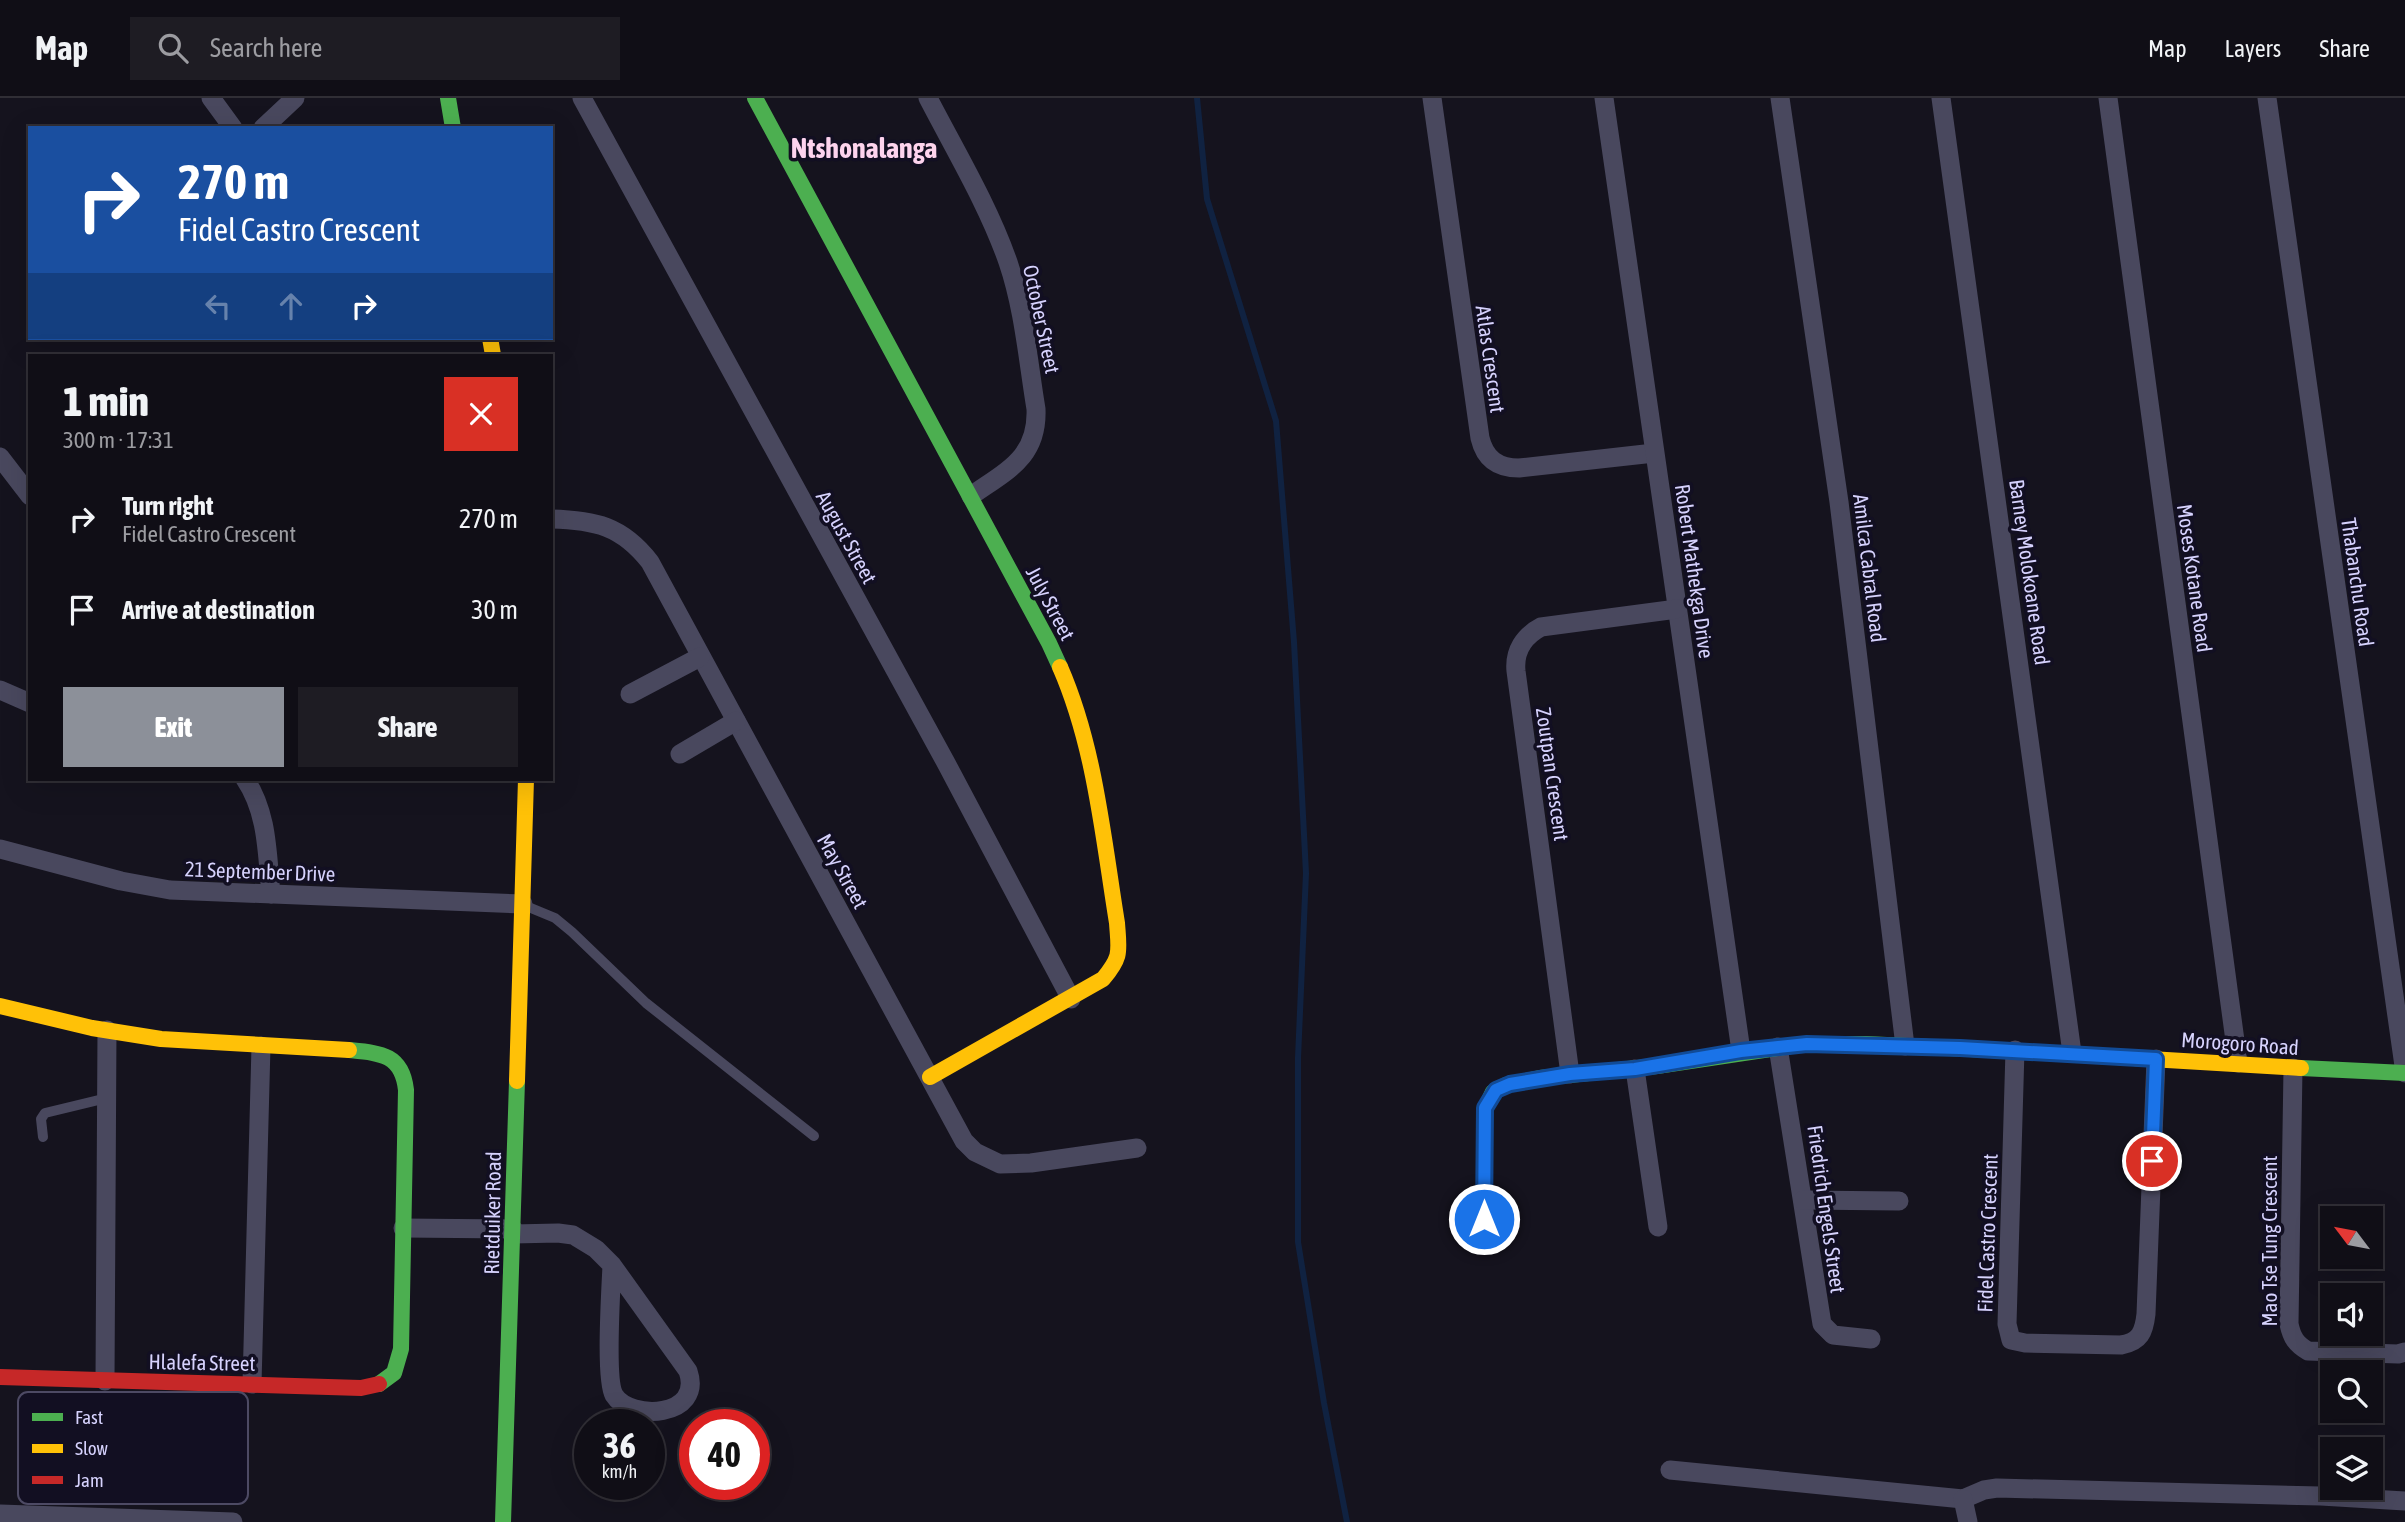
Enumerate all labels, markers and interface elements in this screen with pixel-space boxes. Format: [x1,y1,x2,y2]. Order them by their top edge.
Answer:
search box [130,17,620,80]
text: Map [35,29,88,67]
icon: search [154,29,192,67]
text: Search here [210,33,322,63]
text: Map [2148,35,2187,62]
text: Layers [2225,35,2281,62]
text: Share [2319,35,2370,62]
district label: Ntshonalanga [791,132,937,164]
text: 270 m [178,153,289,209]
icon: right [63,154,154,245]
text: Fidel Castro Crescent [178,211,420,248]
street label: October Street [1019,263,1065,375]
icon: left [199,287,237,325]
icon: ahead [272,287,310,325]
icon: right [345,287,383,325]
street label: Atlas Crescent [1472,304,1510,414]
text: 1 min [63,377,149,425]
button: close [444,377,518,451]
text: 300 m · 17:31 [63,427,174,453]
street label: Barney Molokoane Road [2005,478,2055,666]
street label: Robert Mathekga Drive [1671,482,1719,660]
street label: August Street [812,487,882,587]
text: Turn right [122,491,213,521]
street label: Amilca Cabral Road [1849,492,1891,644]
icon: right [63,500,101,538]
street label: Moses Kotane Road [2173,502,2217,654]
text: 270 m [459,504,518,534]
street label: Thabanchu Road [2337,516,2379,648]
text: Fidel Castro Crescent [122,521,296,547]
street label: July Street [1022,562,1080,644]
icon: arrive [63,591,101,629]
text: Arrive at destination [122,595,315,625]
text: 30 m [471,595,518,625]
button: Exit [63,687,284,767]
button: Share [298,687,518,767]
street label: Zoutpan Crescent [1532,706,1574,842]
street label: May Street [813,830,873,912]
street label: 21 September Drive [184,856,336,886]
street label: Morogoro Road [2181,1027,2299,1059]
street label: Friedrich Engels Street [1803,1123,1851,1295]
pin [2122,1131,2182,1191]
icon: arrive [2133,1142,2171,1180]
street label: Rietduiker Road [479,1151,505,1275]
street label: Fidel Castro Crescent [1972,1153,2002,1313]
street label: Mao Tse Tung Crescent [2257,1156,2281,1326]
position arrow [1447,1182,1521,1256]
north arrow [2320,1206,2384,1269]
map controls [2320,1206,2383,1500]
button: sound [2320,1283,2383,1346]
street label: Hlalefa Street [148,1349,256,1375]
button: search [2320,1360,2383,1423]
legend [18,1392,248,1504]
text: Fast [75,1406,103,1428]
speed limit sign: 40 [679,1409,770,1500]
text: 36 [603,1425,636,1465]
text: Slow [75,1437,109,1459]
button: layers [2320,1437,2383,1500]
text: km/h [602,1461,637,1482]
text: Jam [75,1469,104,1491]

